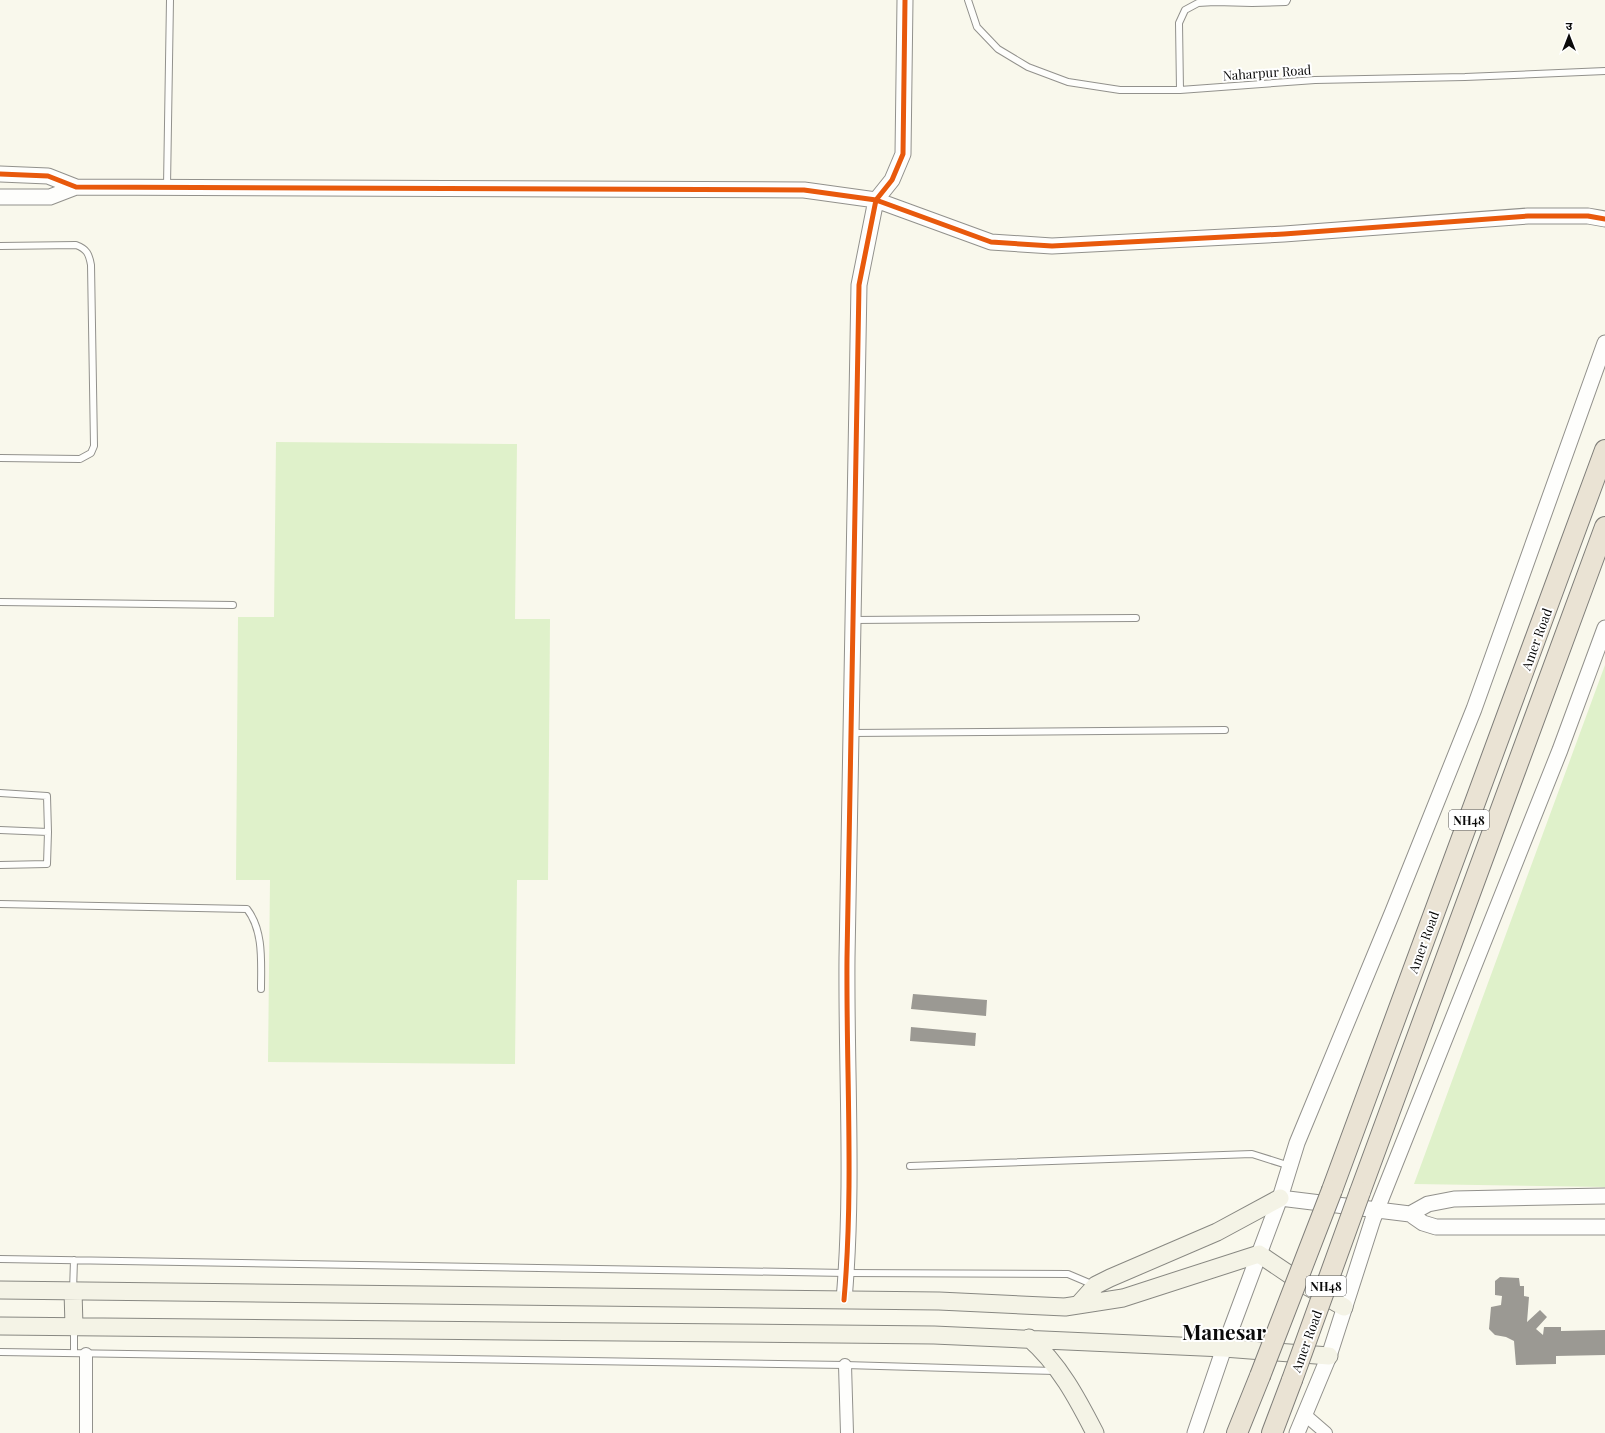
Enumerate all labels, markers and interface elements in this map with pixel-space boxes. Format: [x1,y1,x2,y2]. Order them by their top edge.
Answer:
north arrow [1549,16,1589,56]
text: उ [1566,18,1573,33]
street label: Naharpur Road [1222,60,1312,84]
street label: Amer Road [1517,605,1555,673]
road number: NH48 [1449,810,1489,830]
street label: Amer Road [1404,908,1442,976]
road number: NH48 [1306,1276,1346,1296]
street label: Amer Road [1287,1307,1325,1375]
district label: Manesar [1182,1317,1266,1345]

